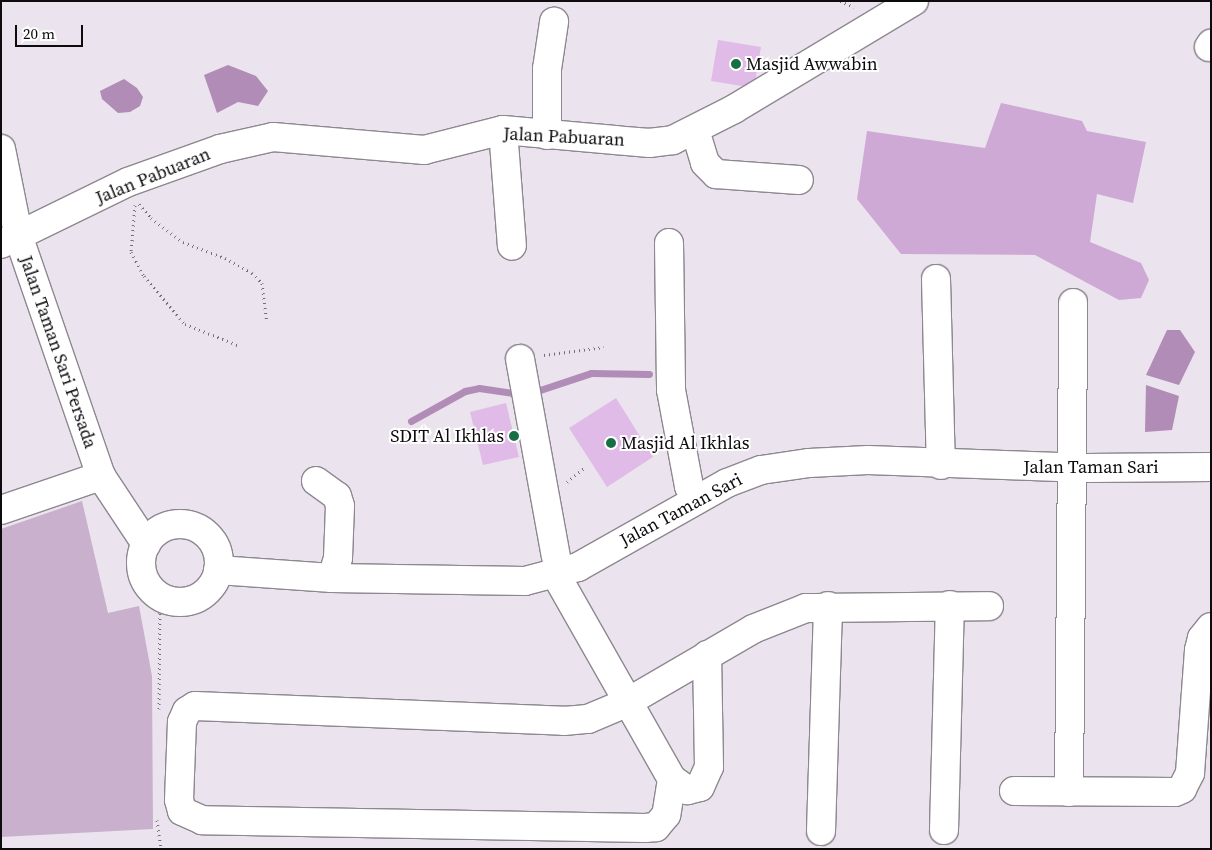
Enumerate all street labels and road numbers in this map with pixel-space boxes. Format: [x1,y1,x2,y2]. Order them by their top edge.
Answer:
street label: Jalan Pabuaran [503,123,625,151]
street label: Jalan Pabuaran [93,143,213,209]
street label: Jalan Taman Sari Persada [15,253,101,451]
street label: Jalan Taman Sari [1023,456,1159,478]
street label: Jalan Taman Sari [616,469,746,551]

